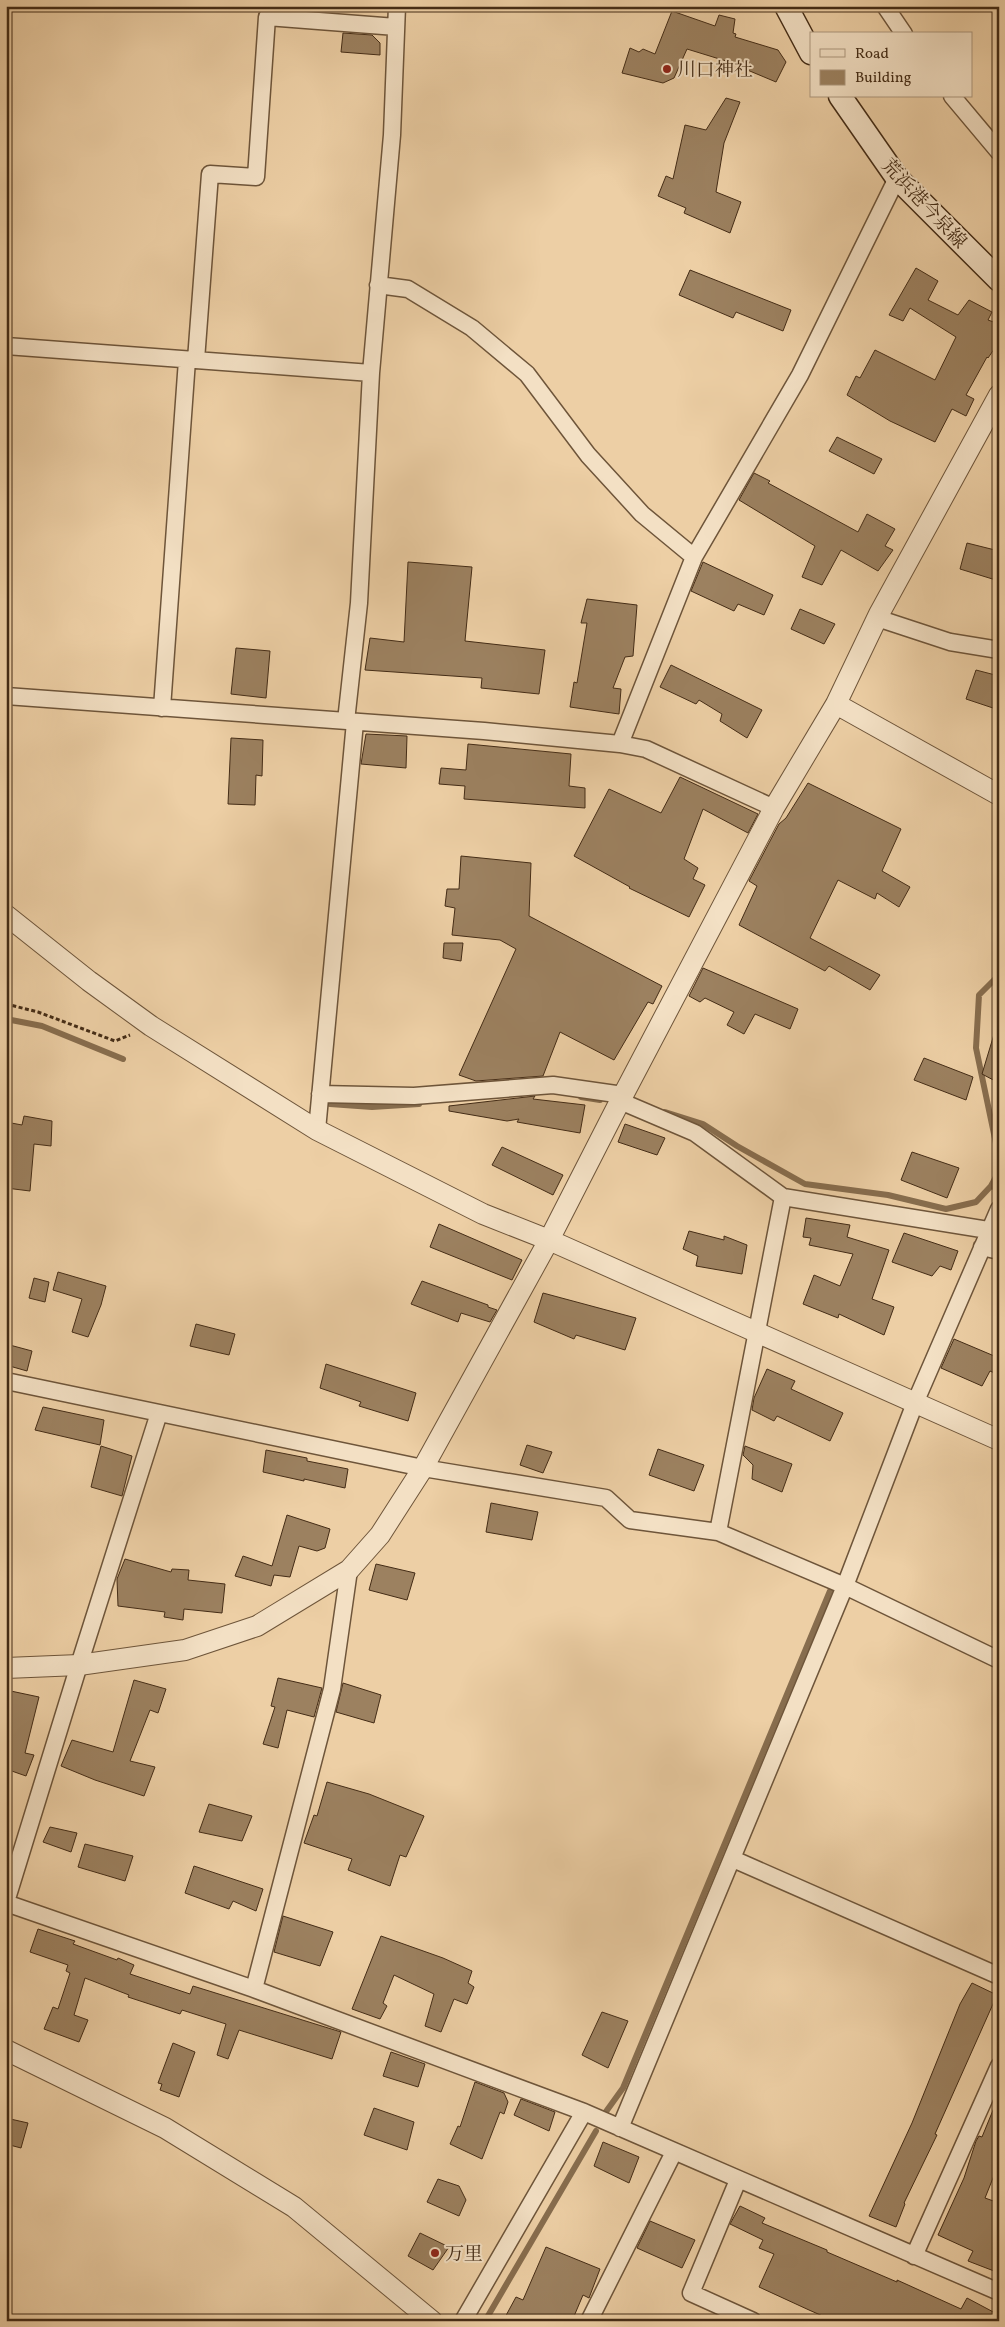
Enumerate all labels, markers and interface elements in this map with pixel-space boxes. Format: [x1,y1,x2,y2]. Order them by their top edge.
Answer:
legend [810,32,972,98]
text: Road [855,44,889,65]
place label: 川口神社 [677,58,753,84]
marker: 川口神社 [661,63,673,75]
text: Building [855,68,912,89]
street label: 荒浜港今泉線 [875,154,972,255]
place label: 万里 [445,2242,483,2268]
marker: 万里 [429,2247,441,2259]

